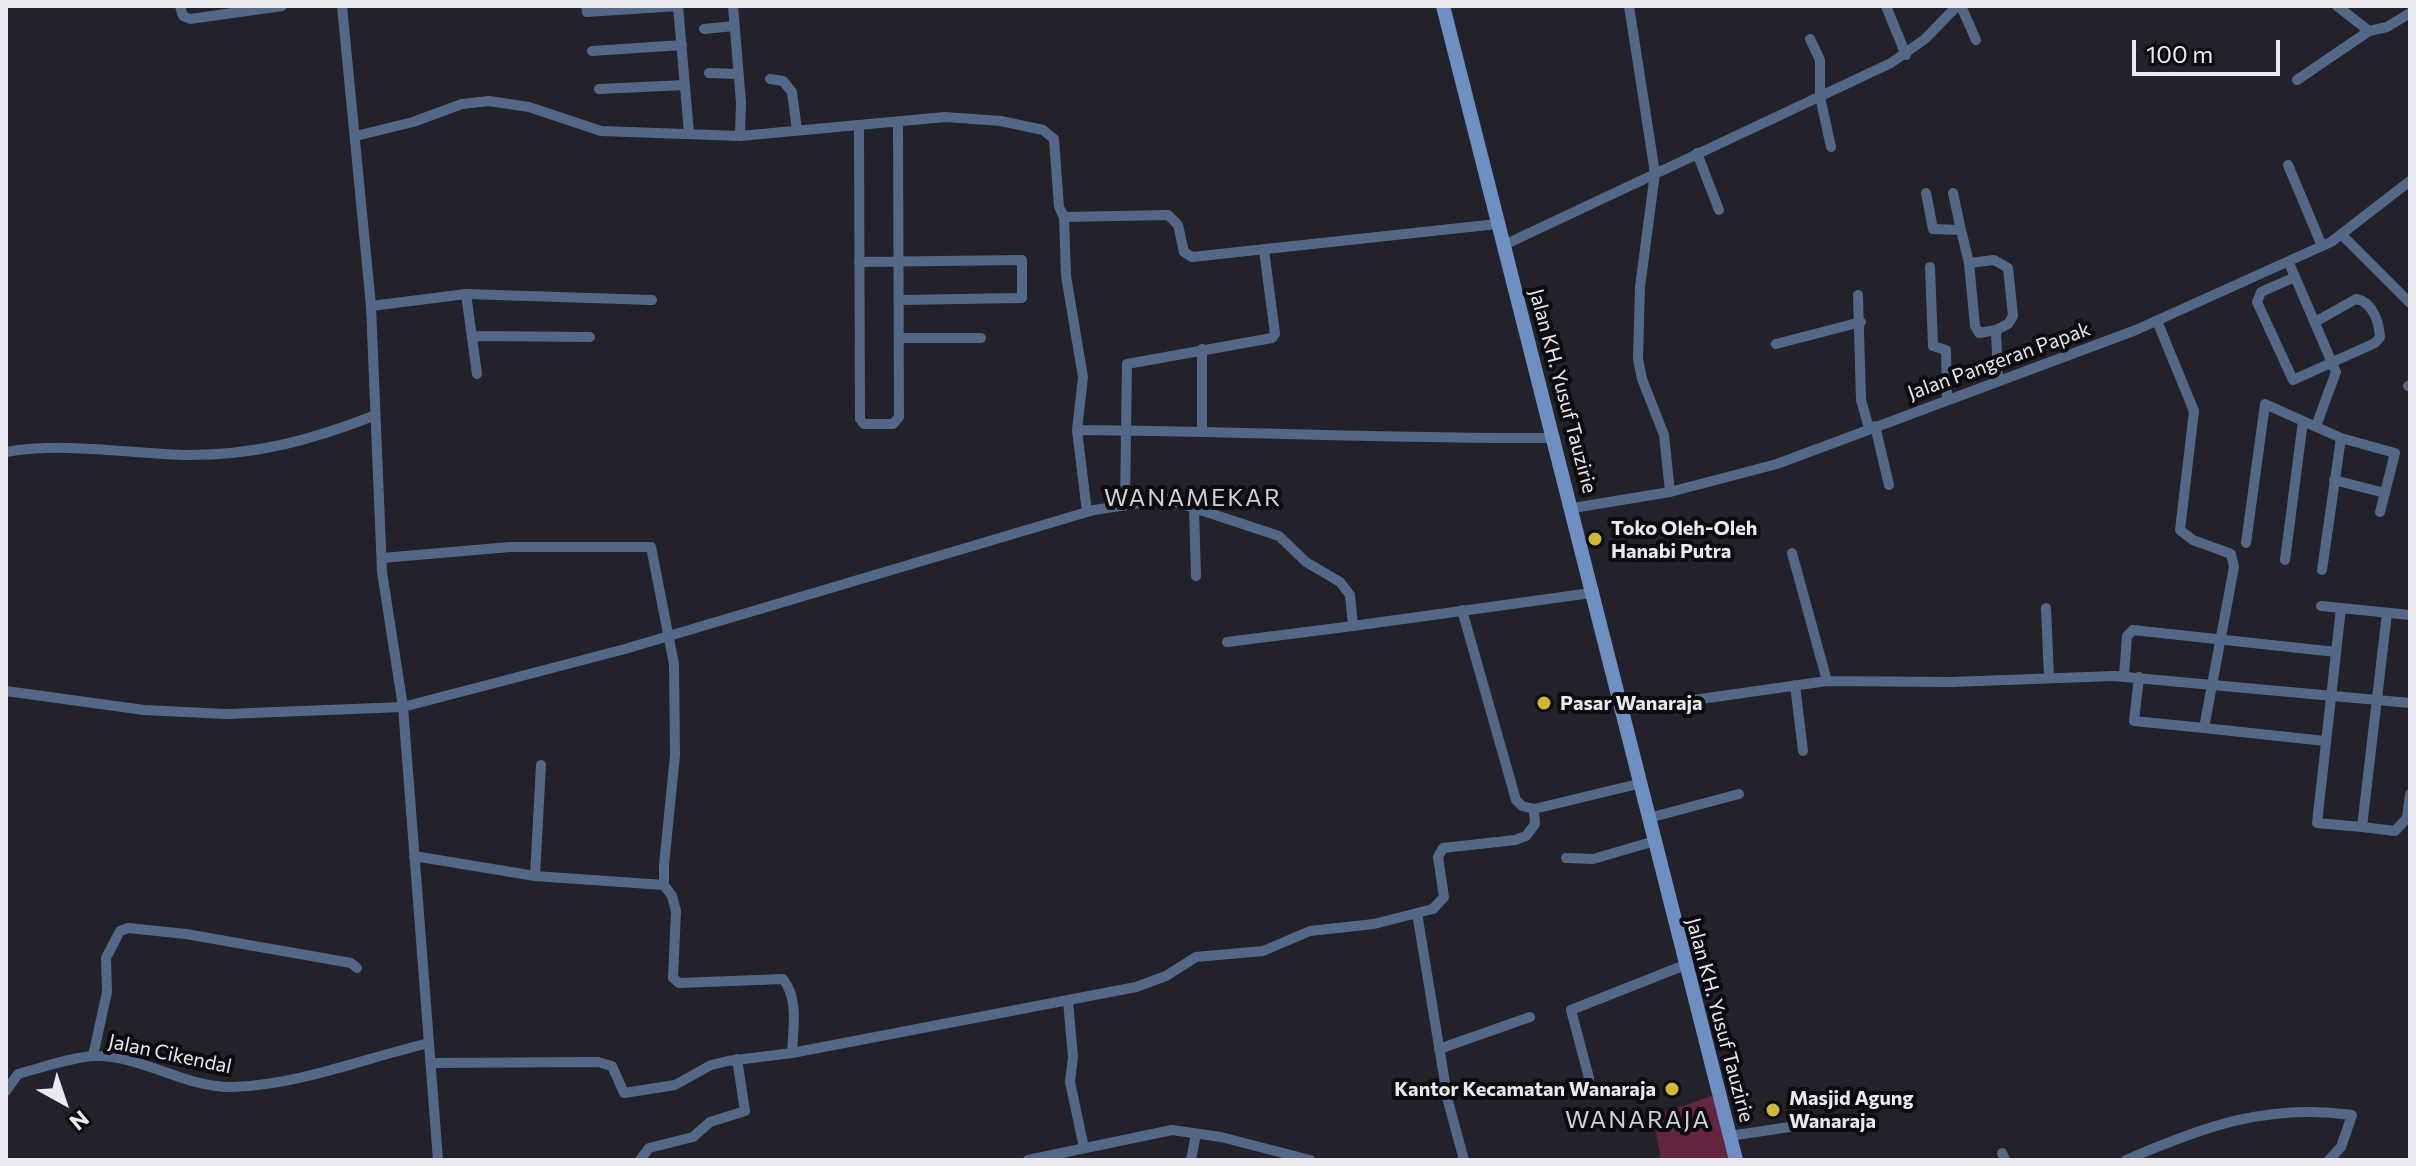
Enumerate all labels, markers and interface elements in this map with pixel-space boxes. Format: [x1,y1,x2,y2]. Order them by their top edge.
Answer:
scale bar [2136,24,2284,74]
text: 100 m [2146,39,2213,68]
street label: Jalan KH. Yusuf Tauzirie [1524,286,1602,496]
street label: Jalan Pangeran Papak [1904,317,2094,405]
district label: WANAMEKAR [1104,484,1282,512]
place label: Toko Oleh-Oleh Hanabi Putra [1611,516,1757,563]
marker: Toko Oleh-Oleh Hanabi Putra [1586,530,1604,548]
place label: Pasar Wanaraja [1560,691,1703,715]
marker: Pasar Wanaraja [1535,694,1553,712]
street label: Jalan KH. Yusuf Tauzirie [1681,915,1759,1125]
street label: Jalan Cikendal [106,1029,234,1079]
north arrow [24,1062,104,1142]
place label: Kantor Kecamatan Wanaraja [1394,1077,1656,1101]
marker: Kantor Kecamatan Wanaraja [1663,1080,1681,1098]
place label: Masjid Agung Wanaraja [1789,1086,1913,1133]
marker: Masjid Agung Wanaraja [1764,1101,1782,1119]
text: N [65,1105,95,1136]
district label: WANARAJA [1565,1106,1711,1134]

